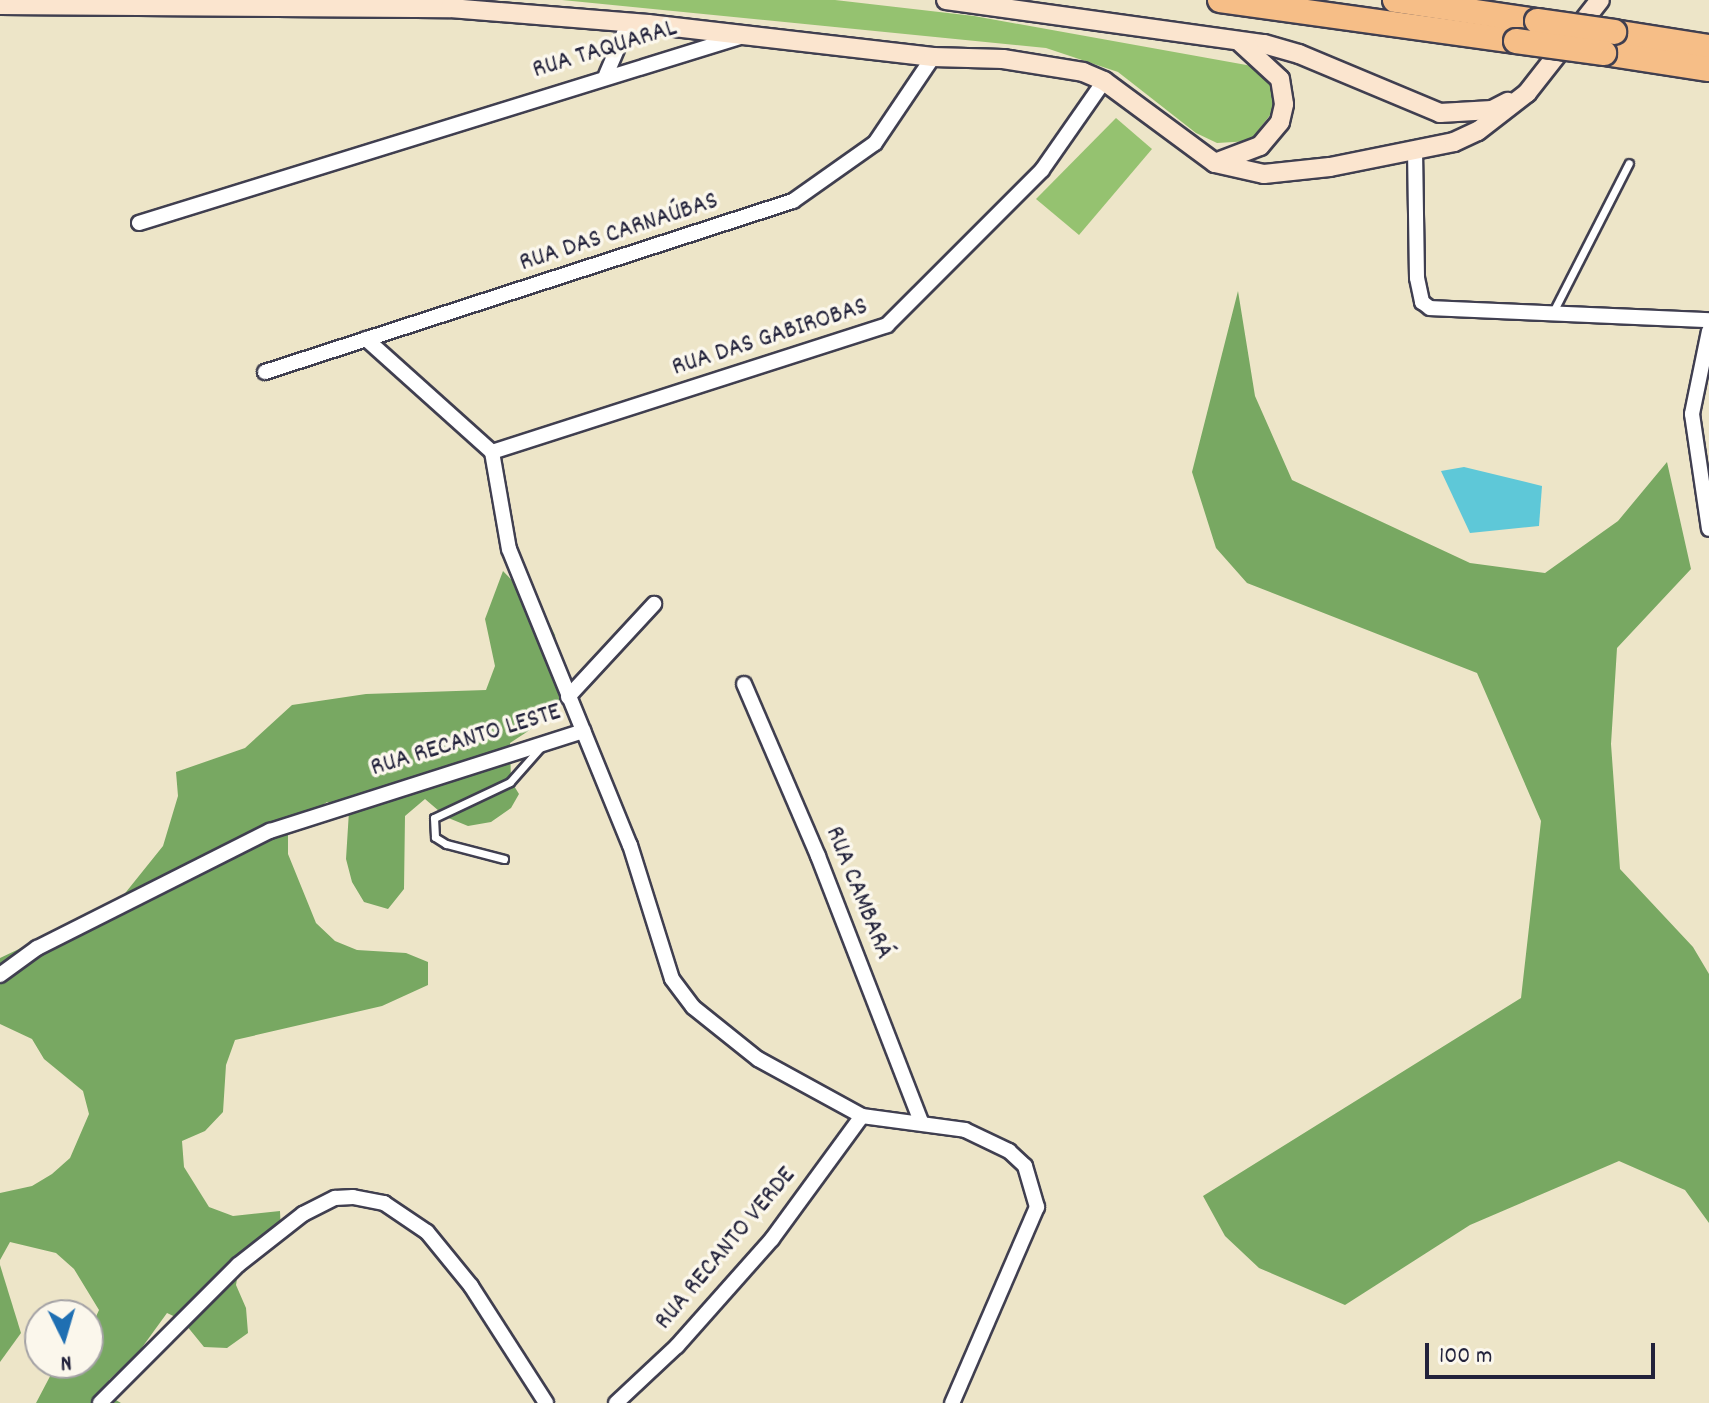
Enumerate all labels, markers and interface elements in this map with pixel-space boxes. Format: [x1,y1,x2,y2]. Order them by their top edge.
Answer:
street label: RUA TAQUARAL [529,13,681,87]
street label: RUA DAS CARNAÚBAS [516,186,722,280]
street label: RUA DAS GABIROBAS [668,292,872,384]
street label: RUA RECANTO LESTE [367,697,565,785]
street label: RUA CAMBARÁ [817,822,899,964]
street label: RUA RECANTO VERDE [649,1161,803,1337]
north arrow [24,1299,104,1379]
scale bar [1429,1327,1659,1377]
text: 100 m [1439,1340,1492,1374]
text: N [59,1345,73,1377]

